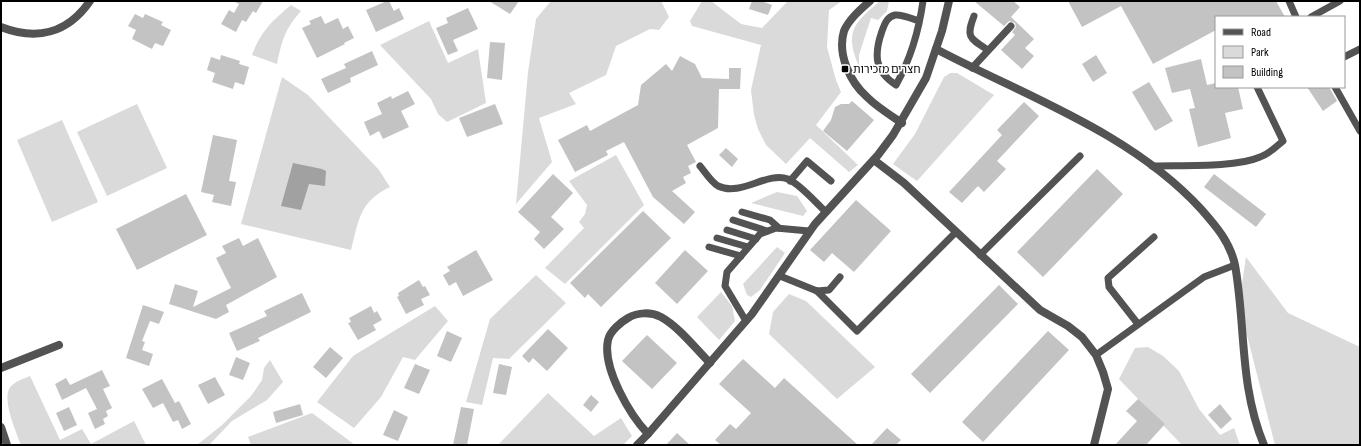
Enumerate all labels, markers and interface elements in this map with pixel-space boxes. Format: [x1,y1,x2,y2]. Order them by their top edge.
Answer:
legend [1215,16,1345,88]
text: Road [1251,25,1271,40]
text: Park [1251,45,1269,60]
place label: חצרים מזכירות [853,63,921,76]
marker: חצרים מזכירות [840,64,850,74]
text: Building [1251,65,1283,80]

